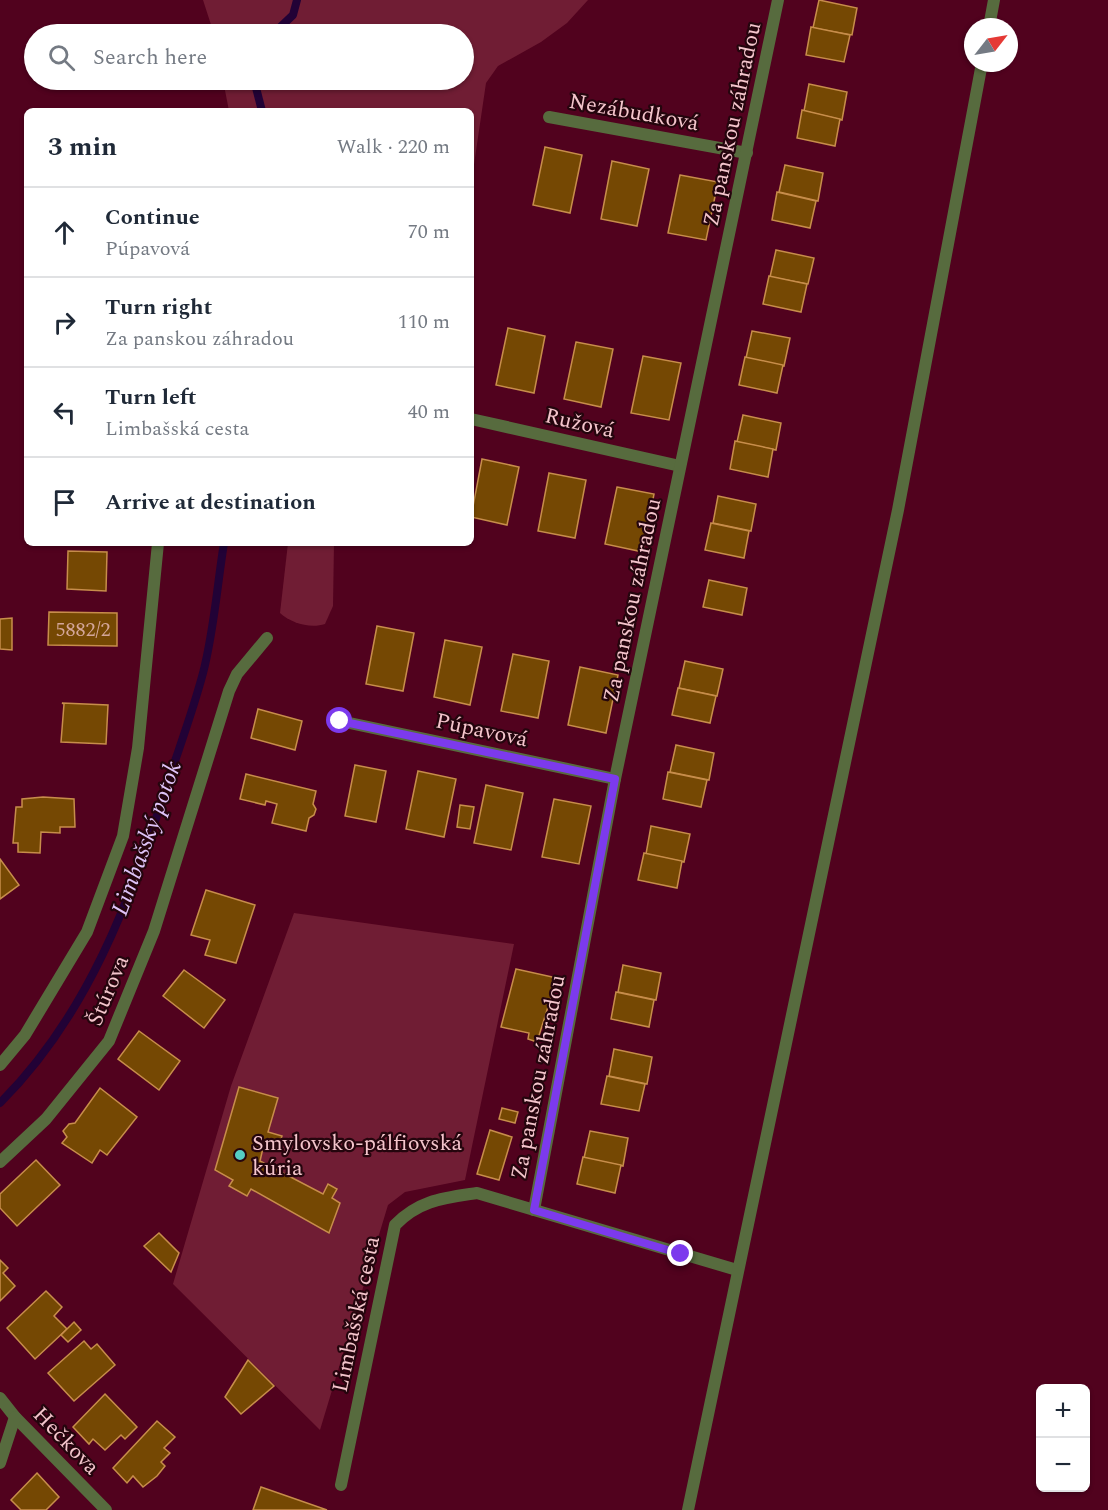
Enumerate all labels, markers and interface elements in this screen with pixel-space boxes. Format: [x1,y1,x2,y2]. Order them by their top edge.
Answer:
north arrow [964,18,1018,72]
street label: Za panskou záhradou [695,19,770,229]
search box [24,24,474,90]
icon: search [45,41,78,74]
text: Search here [93,41,207,74]
street label: Nezábudková [566,85,702,140]
text: 3 min [48,127,117,167]
text: Walk · 220 m [337,132,450,162]
text: Continue [105,201,200,234]
icon: ahead [48,216,81,249]
text: 70 m [408,217,450,247]
text: Púpavová [105,234,190,264]
text: Turn right [105,291,212,324]
icon: right [48,306,81,339]
text: 110 m [398,307,450,337]
text: Za panskou záhradou [105,324,294,354]
text: Turn left [105,381,197,414]
icon: left [48,396,81,429]
text: 40 m [408,397,450,427]
street label: Ružová [542,399,618,448]
text: Limbašská cesta [105,414,249,444]
icon: arrive [48,486,81,519]
text: Arrive at destination [105,486,316,519]
street label: Za panskou záhradou [595,495,670,705]
house number: 5882/2 [56,615,111,645]
street label: Púpavová [433,705,531,756]
route start [326,707,352,733]
water label: Limbašský potok [102,756,192,921]
street label: Štúrova [79,950,138,1031]
street label: Za panskou záhradou [502,972,575,1183]
place label: Smylovsko-pálfiovská kúria [252,1127,463,1185]
marker: Smylovsko-pálfiovská kúria [233,1148,247,1162]
street label: Limbašská cesta [324,1233,389,1395]
route end [667,1240,693,1266]
map controls [1036,1384,1090,1492]
button: + [1036,1384,1090,1438]
street label: Hečkova [25,1399,107,1483]
button: − [1036,1438,1090,1492]

